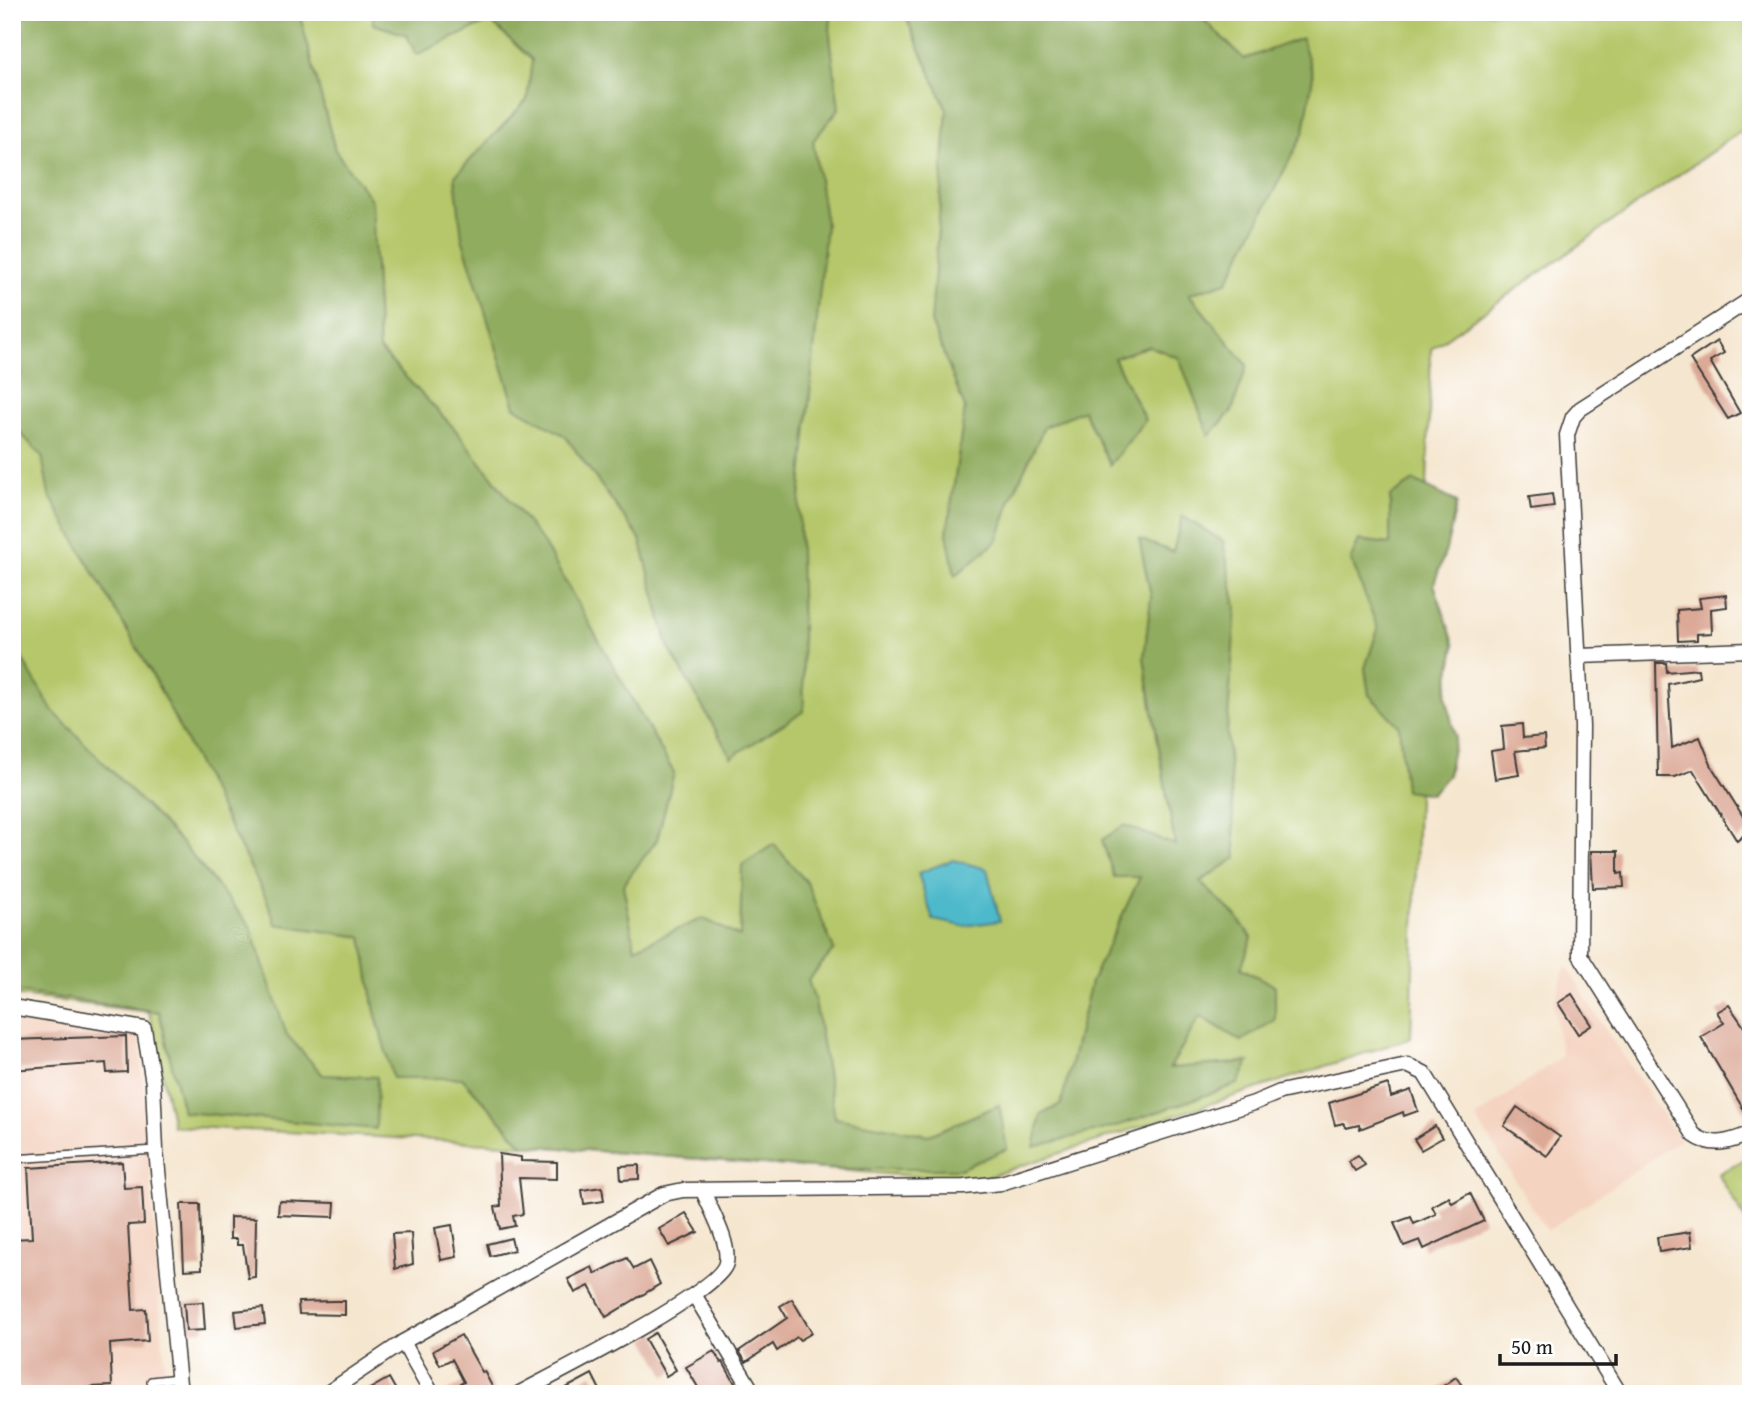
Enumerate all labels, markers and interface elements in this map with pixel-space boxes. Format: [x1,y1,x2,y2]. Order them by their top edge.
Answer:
scale bar [1500,1322,1616,1366]
text: 50 m [1511,1331,1553,1362]

